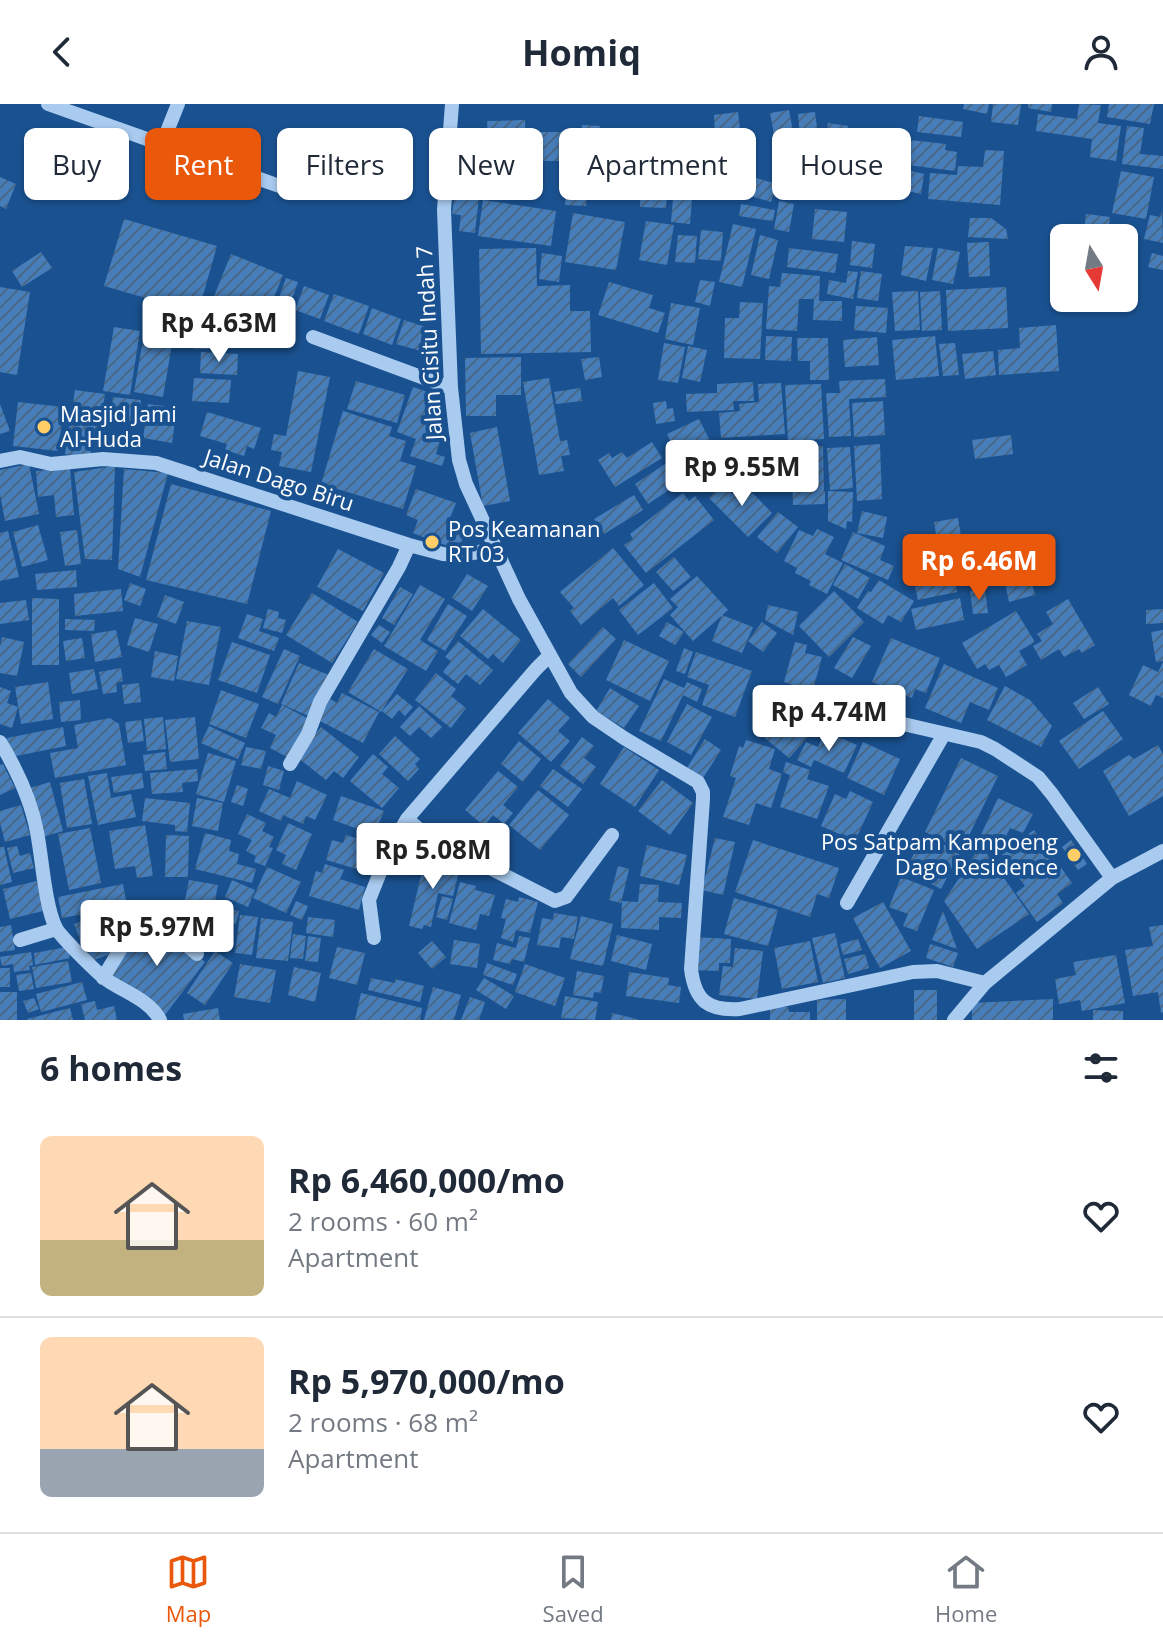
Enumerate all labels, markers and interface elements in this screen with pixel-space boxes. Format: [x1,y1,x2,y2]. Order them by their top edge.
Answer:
text: Homiq [522,28,641,77]
icon: back [40,30,84,74]
icon: person [1079,30,1123,74]
chip: Buy [24,128,129,200]
chip: Rent [145,128,261,200]
chip: Filters [277,128,413,200]
chip: New [429,128,543,200]
chip: Apartment [559,128,756,200]
chip: House [772,128,911,200]
north arrow [1050,224,1138,312]
map controls [1050,224,1138,312]
street label: Jalan Cisitu Indah 7 [408,245,448,443]
pin: Rp 4.63M [136,296,302,364]
text: Rp 4.63M [161,304,277,340]
place label: Masjid Jami Al-Huda [60,398,177,453]
marker: Masjid Jami Al-Huda [35,418,53,436]
street label: Jalan Dago Biru [198,440,358,517]
pin: Rp 9.55M [659,440,825,508]
text: Rp 9.55M [684,448,800,484]
place label: Pos Keamanan RT 03 [448,513,601,568]
marker: Pos Keamanan RT 03 [423,533,441,551]
pin: Rp 6.46M [896,534,1062,602]
text: Rp 6.46M [921,542,1037,578]
pin: Rp 4.74M [746,685,912,753]
text: Rp 4.74M [771,693,887,729]
pin: Rp 5.08M [350,823,516,891]
place label: Pos Satpam Kampoeng Dago Residence [821,826,1058,881]
text: Rp 5.08M [375,831,491,867]
marker: Pos Satpam Kampoeng Dago Residence [1065,846,1083,864]
pin: Rp 5.97M [74,900,240,968]
text: Rp 5.97M [99,908,215,944]
text: 6 homes [40,1045,182,1091]
icon: filters [1079,1046,1123,1090]
text: Rp 6,460,000/mo [288,1157,565,1203]
icon: home [104,1168,200,1264]
icon: heart [1079,1194,1123,1238]
text: 2 rooms · 60 m² [288,1203,478,1239]
text: Apartment [288,1239,419,1275]
text: Rp 5,970,000/mo [288,1358,565,1404]
icon: home [104,1369,200,1465]
icon: heart [1079,1395,1123,1439]
text: 2 rooms · 68 m² [288,1404,478,1440]
text: Apartment [288,1440,419,1476]
tab: Map [166,1550,211,1628]
tab: Saved [543,1550,604,1628]
tab: Home [935,1550,997,1628]

